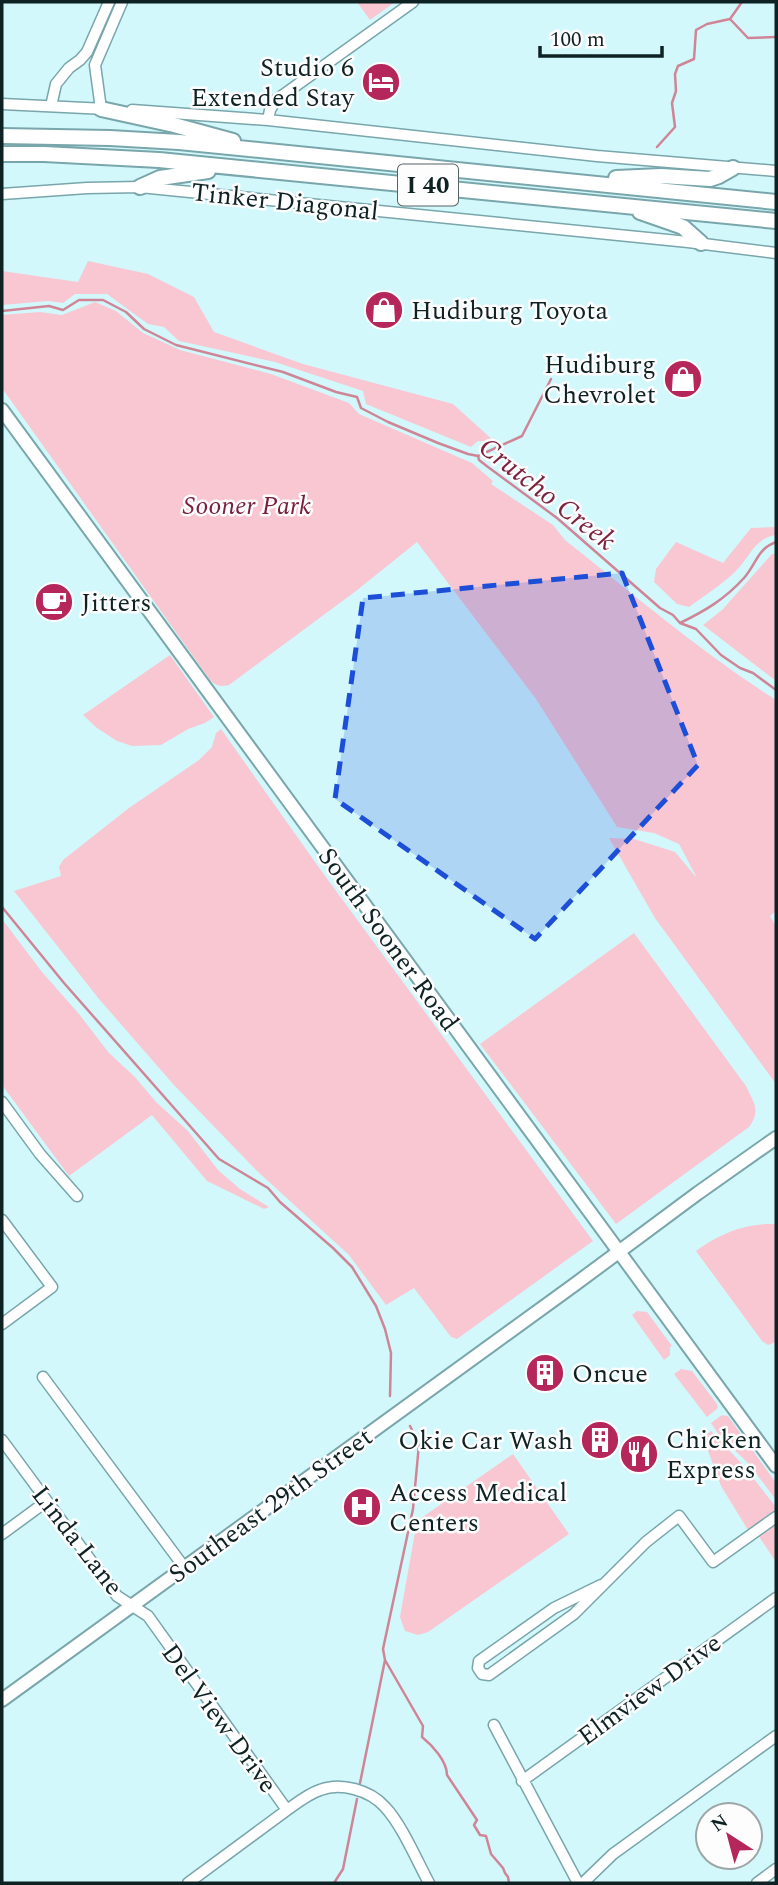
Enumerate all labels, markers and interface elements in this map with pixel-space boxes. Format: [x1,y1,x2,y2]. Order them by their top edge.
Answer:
scale bar [540,14,662,58]
text: 100 m [550,24,605,56]
place label: Studio 6 Extended Stay [191,48,356,118]
hotel icon: Studio 6 Extended Stay [360,61,402,103]
road number: I 40 [398,164,458,205]
street label: Tinker Diagonal [189,172,381,232]
shop icon: Hudiburg Toyota [363,289,405,331]
place label: Hudiburg Toyota [411,291,608,331]
place label: Hudiburg Chevrolet [543,345,656,415]
shop icon: Hudiburg Chevrolet [662,358,704,400]
water label: Crutcho Creek [469,427,625,562]
park label: Sooner Park [183,486,311,526]
cafe icon: Jitters [33,581,75,623]
place label: Jitters [81,583,152,623]
street label: South Sooner Road [308,839,469,1040]
building icon: Oncue [524,1352,566,1394]
place label: Oncue [572,1354,648,1394]
street label: Southeast 29th Street [160,1418,381,1594]
building icon: Okie Car Wash [579,1419,621,1461]
place label: Chicken Express [666,1420,762,1490]
place label: Okie Car Wash [398,1421,573,1461]
restaurant icon: Chicken Express [618,1433,660,1475]
place label: Access Medical Centers [389,1473,567,1543]
street label: Linda Lane [21,1477,133,1604]
hospital icon: Access Medical Centers [341,1486,383,1528]
street label: Elmview Drive [569,1624,730,1756]
street label: Del View Drive [151,1635,287,1802]
north arrow [694,1801,764,1871]
text: N [705,1807,735,1840]

